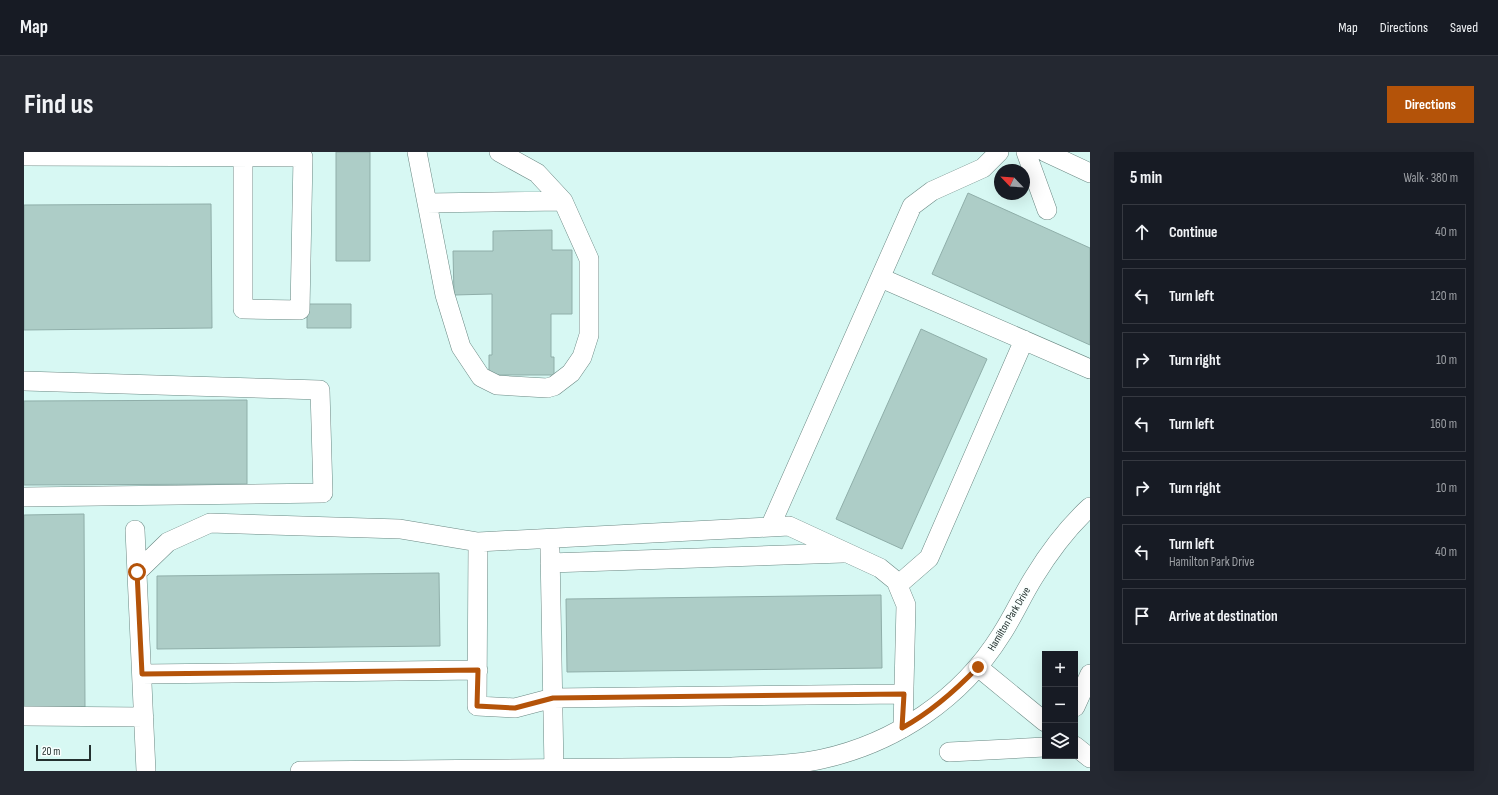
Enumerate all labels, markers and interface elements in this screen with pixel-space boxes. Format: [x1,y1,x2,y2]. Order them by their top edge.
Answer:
text: Map [20,16,48,39]
text: Map [1338,19,1358,36]
text: Directions [1380,19,1428,36]
text: Saved [1450,19,1478,36]
button: Directions [1387,86,1474,123]
text: Find us [24,88,93,121]
north arrow [994,164,1030,200]
text: 5 min [1130,168,1162,188]
text: Walk · 380 m [1403,170,1458,186]
icon: ahead [1131,221,1153,243]
text: Continue [1169,223,1218,242]
text: 40 m [1435,224,1457,240]
icon: left [1131,285,1153,307]
text: Turn left [1169,287,1214,306]
text: 120 m [1431,288,1457,304]
icon: right [1131,349,1153,371]
text: Turn right [1169,351,1221,370]
text: 10 m [1436,352,1457,368]
icon: left [1131,413,1153,435]
text: Turn left [1169,415,1214,434]
text: 160 m [1431,416,1457,432]
icon: right [1131,477,1153,499]
text: Turn right [1169,479,1221,498]
text: 10 m [1436,480,1457,496]
text: Turn left [1169,535,1214,554]
icon: left [1131,541,1153,563]
text: 40 m [1435,544,1457,560]
text: Hamilton Park Drive [1169,554,1254,570]
route start [128,563,146,581]
street label: Hamilton Park Drive [985,585,1033,653]
icon: arrive [1131,605,1153,627]
text: Arrive at destination [1169,607,1278,626]
map controls [1042,651,1078,759]
button: + [1042,651,1078,687]
route end [969,658,987,676]
button: − [1042,687,1078,723]
button: layers [1042,723,1078,759]
scale bar [36,743,91,762]
text: 20 m [42,745,60,758]

